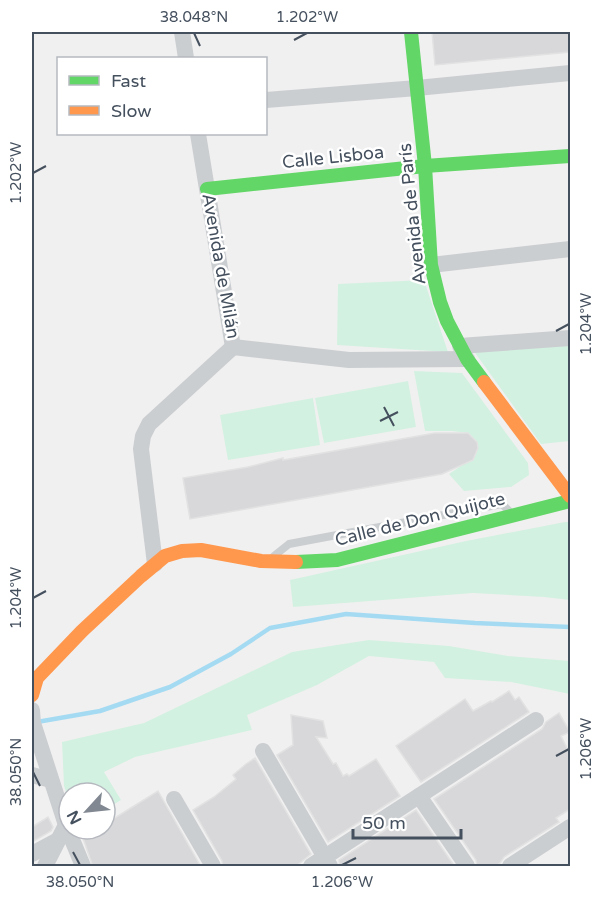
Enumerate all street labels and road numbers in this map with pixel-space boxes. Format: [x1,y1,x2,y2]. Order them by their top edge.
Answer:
street label: Calle Lisboa [281,141,385,173]
street label: Avenida de París [394,142,430,286]
street label: Avenida de Milán [197,191,245,341]
street label: Calle de Don Quijote [333,487,507,551]

